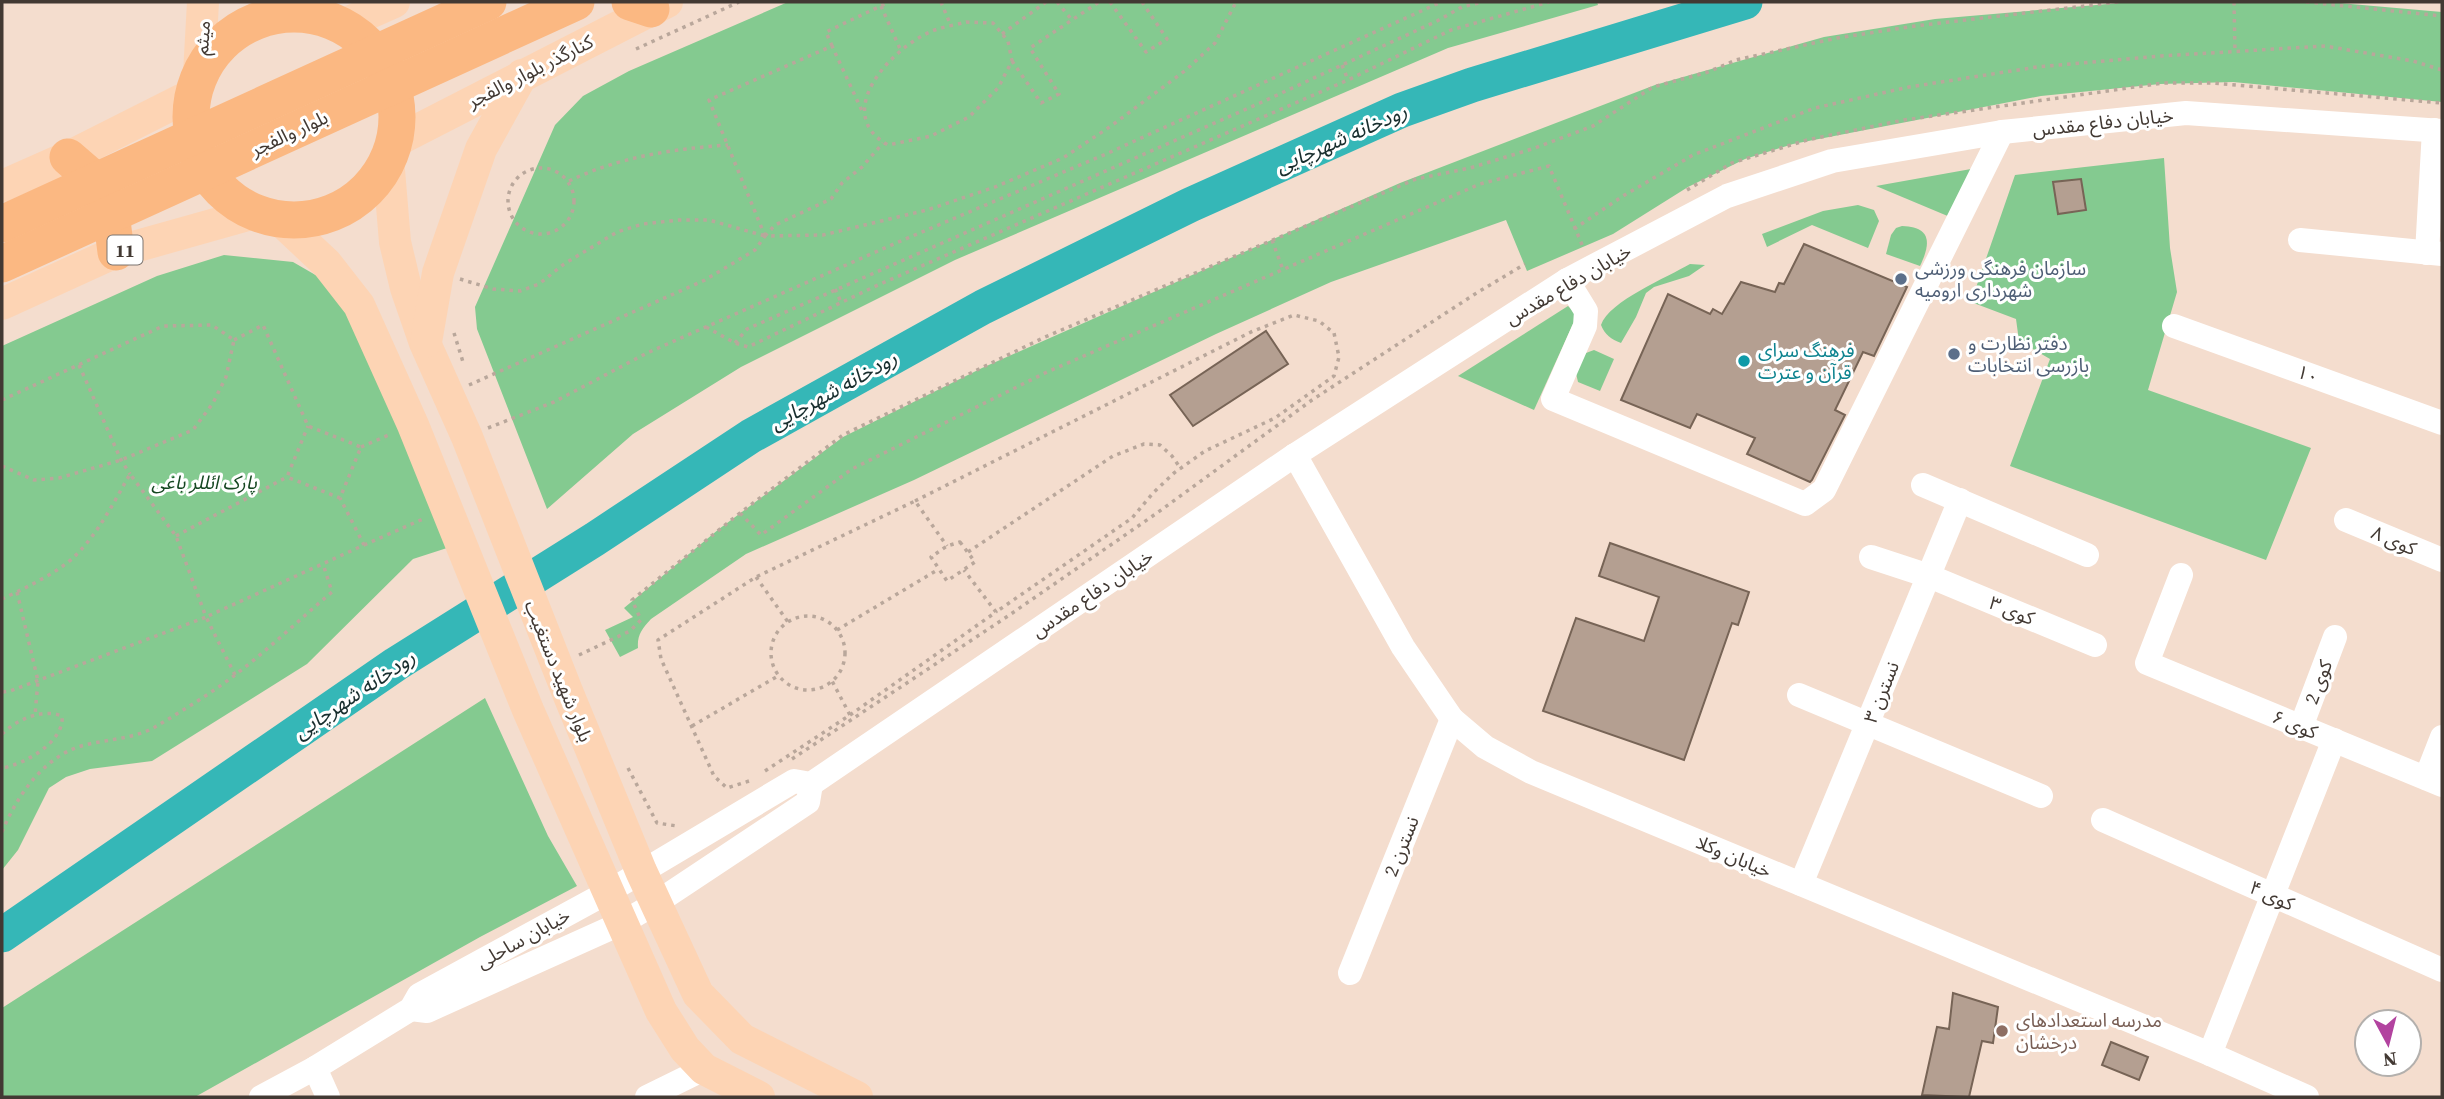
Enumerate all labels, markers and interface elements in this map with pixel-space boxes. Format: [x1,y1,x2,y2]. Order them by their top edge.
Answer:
street label: میثم [188,20,218,56]
street label: کنارگذر بلوار والفجر [462,28,598,114]
water label: رودخانه شهرچایی [1271,96,1412,180]
street label: خیابان دفاع مقدس [2031,102,2175,143]
street label: بلوار والفجر [245,104,332,163]
road number: 11 [108,236,142,264]
street label: خیابان دفاع مقدس [1500,237,1636,331]
place label: سازمان فرهنگی ورزشی شهرداری ارومیه [1915,255,2086,303]
marker: سازمان فرهنگی ورزشی شهرداری ارومیه [1893,271,1909,287]
place label: دفتر نظارت و بازرسی انتخابات [1968,330,2089,378]
place label: فرهنگ سرای قرآن و عترت [1758,337,1855,385]
water label: رودخانه شهرچایی [764,343,902,437]
marker: دفتر نظارت و بازرسی انتخابات [1946,346,1962,362]
marker: فرهنگ سرای قرآن و عترت [1736,353,1752,369]
street label: ۱۰ [2293,358,2323,390]
park label: پارک ائللر باغی [151,469,257,495]
street label: کوی ۸ [2367,519,2422,562]
street label: خیابان دفاع مقدس [1026,543,1158,644]
street label: کوی ۳ [1986,589,2040,631]
street label: بلوار شهید دستغیب [519,596,599,746]
water label: رودخانه شهرچایی [287,642,421,746]
street label: کوی 2 [2298,655,2339,708]
street label: نسترن ۳ [1857,657,1905,727]
street label: کوی ۶ [2269,703,2323,745]
street label: نسترن 2 [1377,812,1425,880]
street label: خیابان وکلا [1692,828,1776,884]
street label: کوی ۴ [2245,874,2300,917]
street label: خیابان ساحلی [472,902,574,974]
place label: مدرسه استعدادهای درخشان [2016,1007,2162,1055]
north arrow [2353,1008,2423,1078]
marker: مدرسه استعدادهای درخشان [1994,1023,2010,1039]
text: N [2381,1046,2399,1074]

